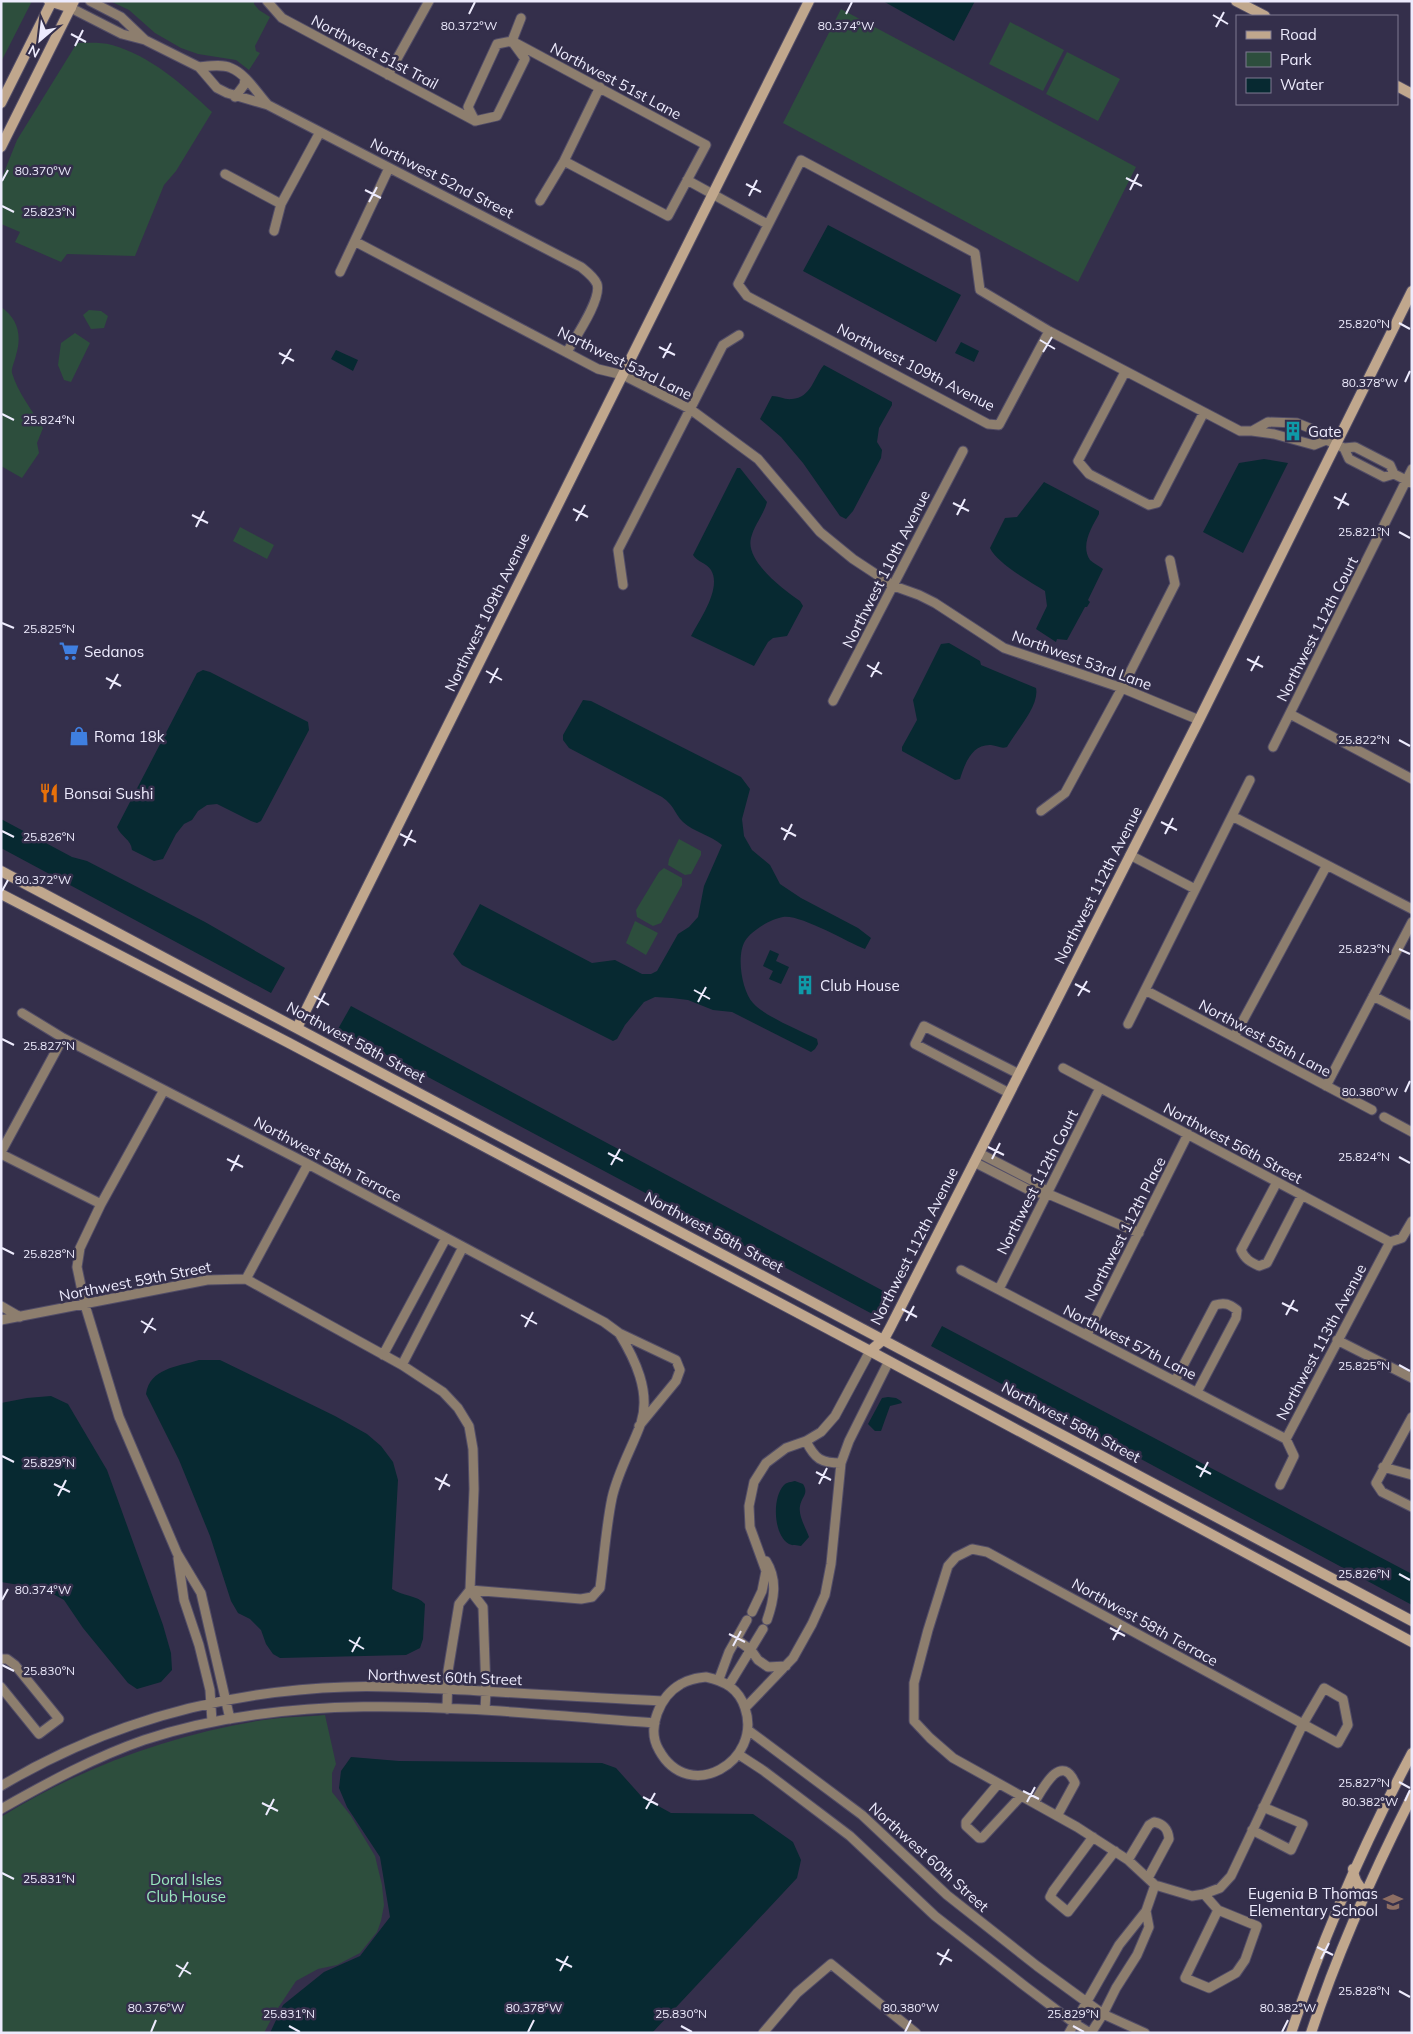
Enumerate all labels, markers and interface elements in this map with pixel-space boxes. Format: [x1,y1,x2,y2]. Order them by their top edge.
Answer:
street label: Northwest 51st Trail [308,10,442,94]
north arrow [15,15,65,65]
legend [1236,15,1398,105]
text: 80.372°W [441,18,497,33]
text: 80.374°W [818,18,874,33]
text: Road [1280,25,1317,44]
street label: Northwest 51st Lane [547,38,685,124]
text: N [25,41,43,62]
text: Park [1280,50,1312,69]
text: Water [1280,75,1324,94]
street label: Northwest 52nd Street [367,134,517,222]
text: 80.370°W [15,163,71,178]
text: 25.823°N [23,204,75,219]
text: 25.820°N [1338,316,1390,331]
street label: Northwest 109th Avenue [834,319,998,415]
street label: Northwest 53rd Lane [555,322,695,404]
text: 80.378°W [1342,375,1398,390]
text: 25.824°N [23,412,75,427]
building icon: Gate [1282,420,1304,442]
place label: Gate [1308,422,1341,441]
street label: Northwest 110th Avenue [838,487,934,651]
text: 25.821°N [1338,524,1390,539]
street label: Northwest 109th Avenue [440,529,534,695]
street label: Northwest 112th Court [1272,553,1362,705]
text: 25.825°N [23,621,75,636]
street label: Northwest 53rd Lane [1009,626,1155,694]
supermarket icon: Sedanos [58,640,80,662]
place label: Sedanos [84,642,144,661]
shop icon: Roma 18k [68,725,90,747]
place label: Roma 18k [94,727,165,746]
text: 25.822°N [1338,732,1390,747]
restaurant icon: Bonsai Sushi [38,782,60,804]
place label: Bonsai Sushi [64,784,153,803]
street label: Northwest 112th Avenue [1050,803,1146,967]
text: 25.826°N [23,829,75,844]
text: 80.372°W [15,872,71,887]
text: 25.823°N [1338,941,1390,956]
building icon: Club House [794,974,816,996]
place label: Club House [820,976,900,995]
street label: Northwest 55th Lane [1196,995,1334,1081]
street label: Northwest 58th Street [283,997,429,1087]
text: 25.827°N [23,1038,75,1053]
text: 80.380°W [1342,1084,1398,1099]
street label: Northwest 56th Street [1160,1098,1306,1188]
street label: Northwest 112th Court [992,1106,1082,1258]
street label: Northwest 58th Terrace [251,1112,405,1206]
text: 25.824°N [1338,1149,1390,1164]
street label: Northwest 112th Place [1080,1153,1170,1305]
street label: Northwest 112th Avenue [866,1164,962,1328]
street label: Northwest 58th Street [641,1187,787,1277]
text: 25.828°N [23,1246,75,1261]
street label: Northwest 59th Street [57,1257,213,1305]
street label: Northwest 113th Avenue [1272,1261,1370,1423]
street label: Northwest 57th Lane [1060,1300,1200,1384]
text: 25.825°N [1338,1358,1390,1373]
street label: Northwest 58th Street [998,1377,1144,1467]
text: 25.829°N [23,1455,75,1470]
text: 25.826°N [1338,1566,1390,1581]
street label: Northwest 58th Terrace [1068,1574,1222,1670]
text: 80.374°W [15,1582,71,1597]
text: 25.830°N [23,1663,75,1678]
street label: Northwest 60th Street [367,1665,523,1689]
text: 25.827°N [1338,1775,1390,1790]
text: 80.382°W [1342,1794,1398,1809]
street label: Northwest 60th Street [865,1798,993,1916]
park label: Doral Isles Club House [146,1870,226,1906]
text: 25.831°N [23,1871,75,1886]
place label: Eugenia B Thomas Elementary School [1248,1884,1378,1920]
school or university icon: Eugenia B Thomas Elementary School [1382,1891,1404,1913]
text: 25.828°N [1338,1983,1390,1998]
text: 80.376°W [128,2000,184,2015]
text: 80.378°W [506,2000,562,2015]
text: 80.380°W [883,2000,939,2015]
text: 80.382°W [1260,2000,1316,2015]
text: 25.831°N [263,2006,315,2021]
text: 25.830°N [655,2006,707,2021]
text: 25.829°N [1047,2006,1099,2021]

